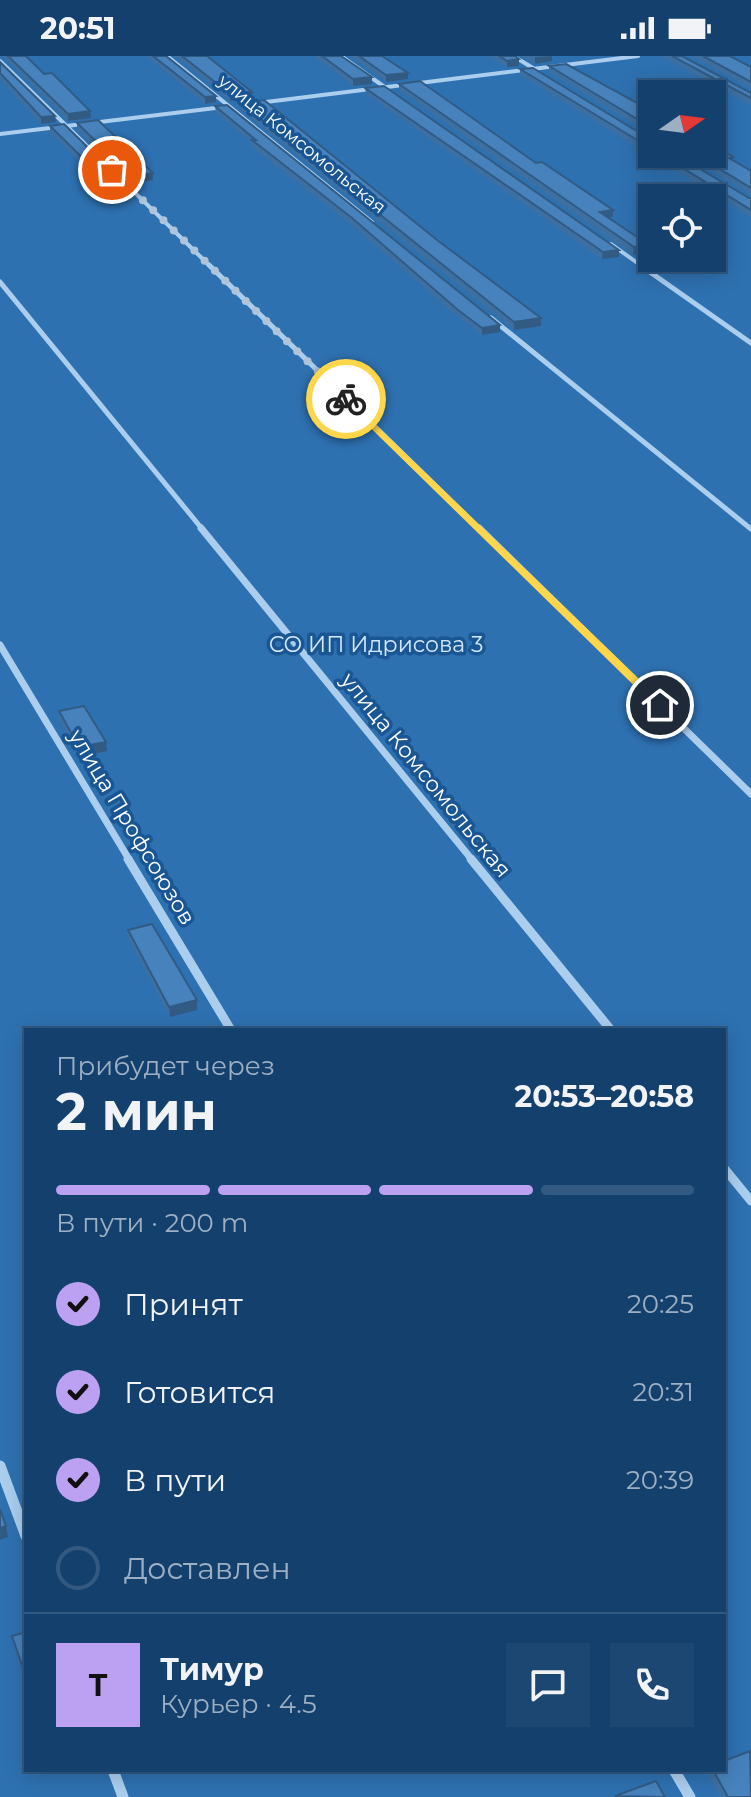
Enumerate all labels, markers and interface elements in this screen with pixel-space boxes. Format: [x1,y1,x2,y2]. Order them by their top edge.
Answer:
text: 20:51 [40,10,116,47]
street label: улица Комсомольская [213,69,390,218]
north arrow [638,80,726,168]
map controls [638,80,726,272]
pin [78,136,146,204]
icon: bag [90,148,134,192]
button: locate [638,184,726,272]
courier [306,359,386,439]
icon: bike [324,377,368,421]
park label: СО ИП Идрисова 3 [269,631,483,658]
street label: улица Комсомольская [334,666,517,883]
pin [626,671,694,739]
icon: home [638,683,682,727]
street label: улица Профсоюзов [62,723,201,930]
text: Прибудет через [56,1050,275,1082]
text: 20:53–20:58 [515,1078,694,1115]
text: 2 мин [56,1080,217,1143]
text: В пути · 200 m [56,1207,248,1239]
icon: check [56,1282,100,1326]
text: Принят [124,1286,243,1323]
text: 20:25 [627,1288,694,1320]
icon: check [56,1370,100,1414]
text: Готовится [124,1374,276,1411]
text: 20:31 [633,1376,694,1408]
icon: check [56,1458,100,1502]
text: В пути [124,1462,226,1499]
text: 20:39 [626,1464,694,1496]
text: Доставлен [124,1550,291,1587]
button: chat [506,1643,590,1727]
button: phone [610,1643,694,1727]
text: Тимур [160,1651,264,1688]
text: Т [88,1667,108,1704]
text: Курьер · 4.5 [160,1688,317,1720]

